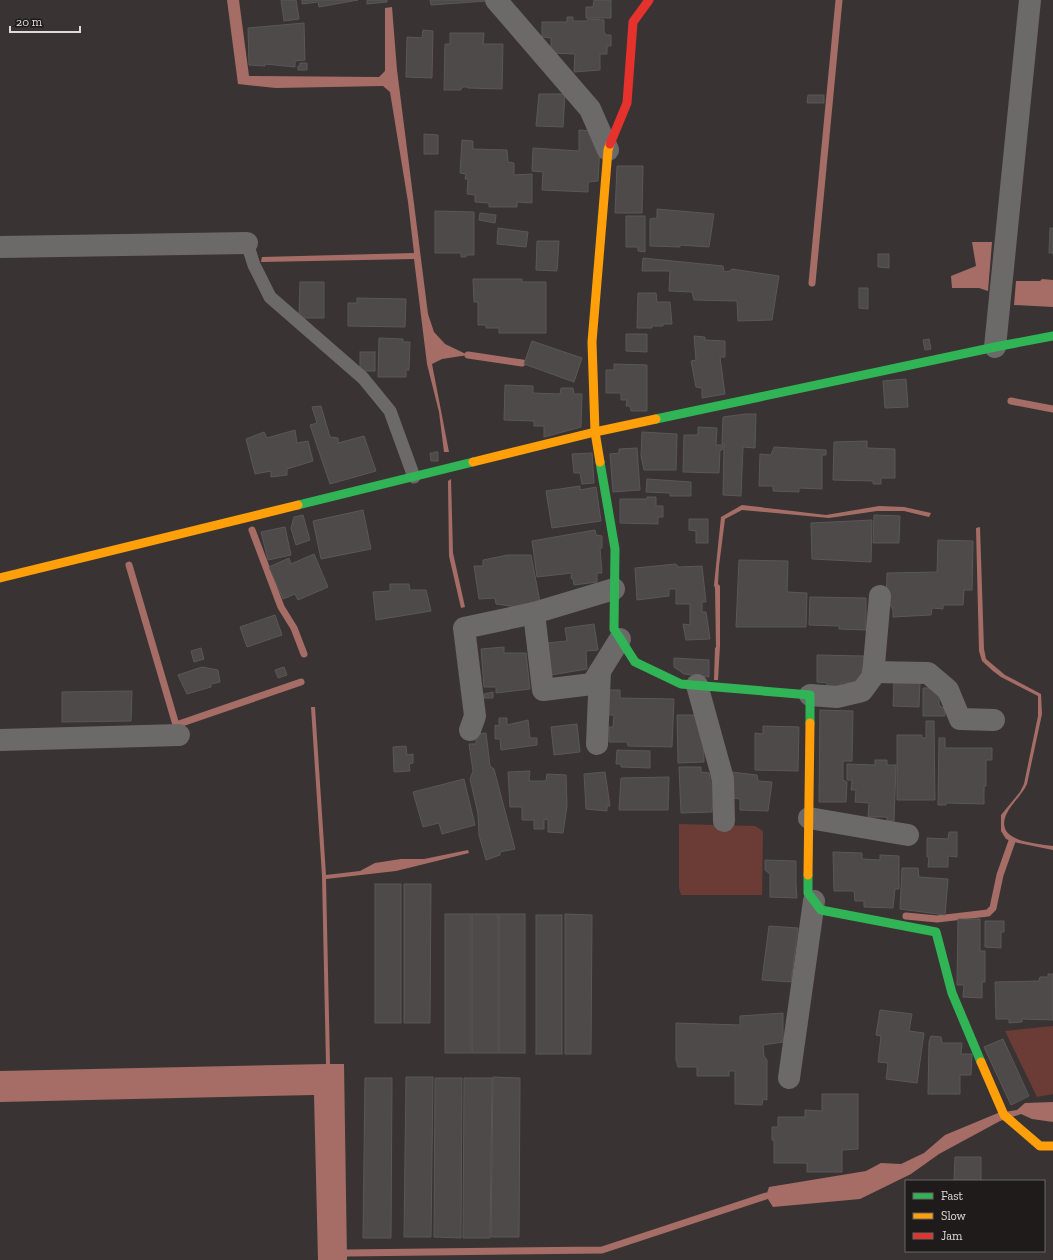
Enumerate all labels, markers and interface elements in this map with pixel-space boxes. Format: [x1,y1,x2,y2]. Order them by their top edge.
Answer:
scale bar [10,8,80,34]
text: 20 m [16,15,43,29]
legend [905,1180,1045,1252]
text: Fast [941,1189,964,1203]
text: Slow [941,1209,967,1223]
text: Jam [941,1229,963,1243]

